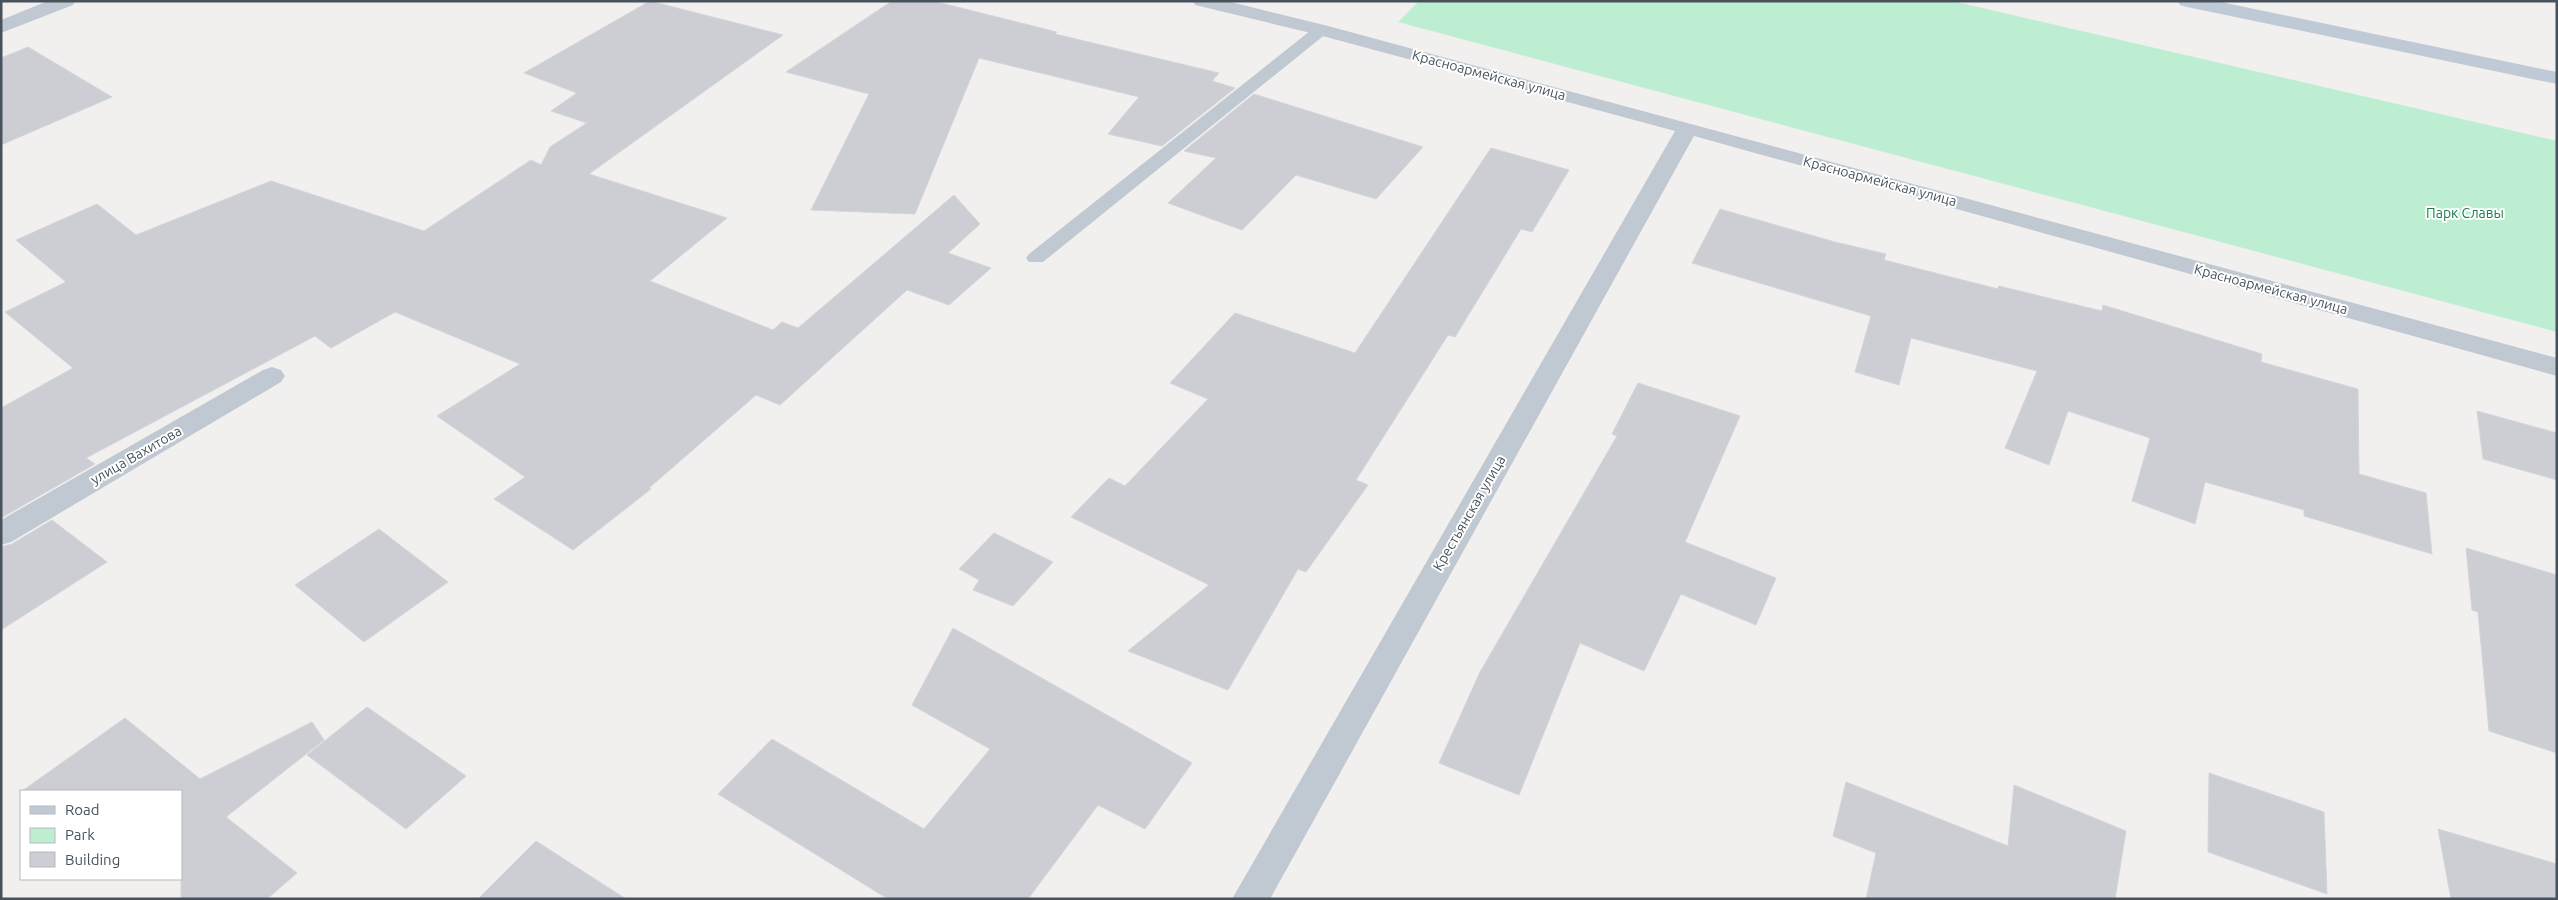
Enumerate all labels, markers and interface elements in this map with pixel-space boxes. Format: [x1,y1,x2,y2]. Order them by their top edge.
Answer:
street label: Красноармейская улица [1410,47,1568,103]
street label: Красноармейская улица [1801,153,1959,209]
park label: Парк Славы [2426,205,2504,221]
street label: Красноармейская улица [2192,261,2350,317]
street label: улица Вахитова [88,422,184,488]
street label: Крестьянская улица [1430,453,1508,573]
legend [20,790,182,880]
text: Road [65,801,100,818]
text: Park [65,826,95,843]
text: Building [65,851,120,868]

